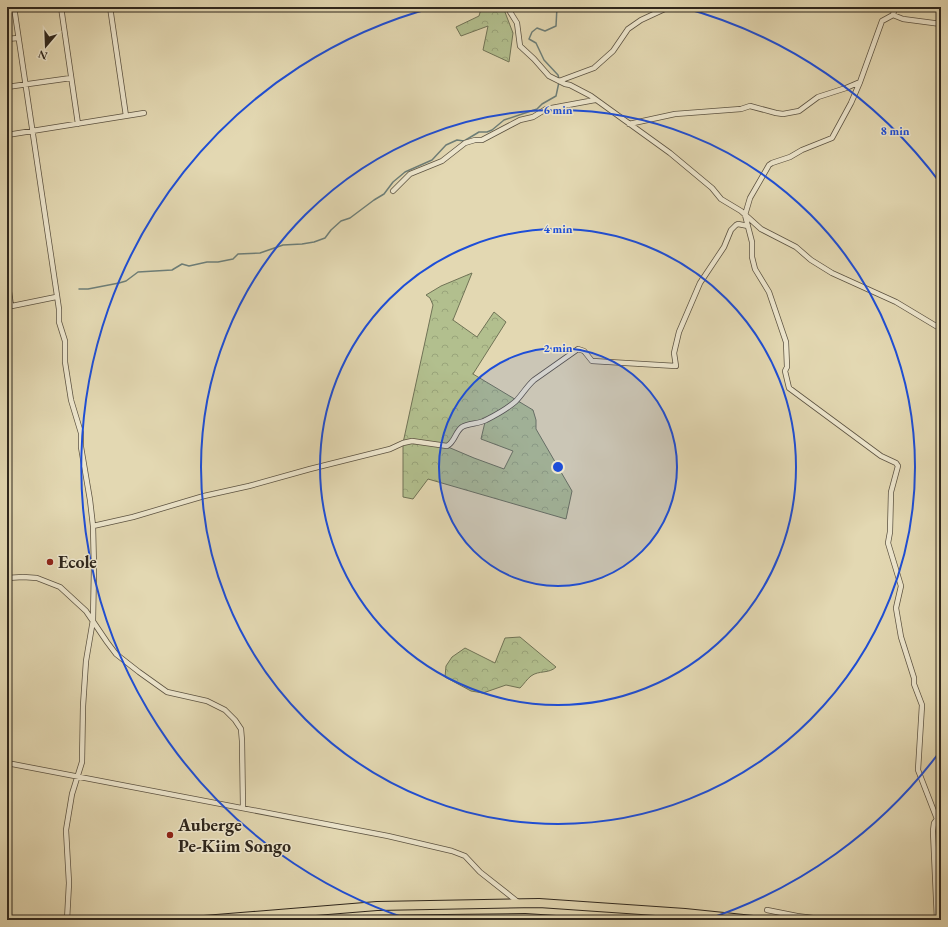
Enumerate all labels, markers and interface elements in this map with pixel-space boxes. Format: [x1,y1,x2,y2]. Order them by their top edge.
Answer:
north arrow [26,26,66,66]
text: N [36,47,49,64]
text: 6 min [543,102,573,118]
text: 8 min [880,123,910,139]
text: 4 min [543,221,573,237]
text: 2 min [543,340,573,356]
centre of rings [551,460,565,474]
place label: Ecole [58,550,97,573]
marker: Ecole [45,557,55,567]
place label: Auberge Pe-Kiim Songo [177,813,291,857]
marker: Auberge Pe-Kiim Songo [165,830,175,840]

